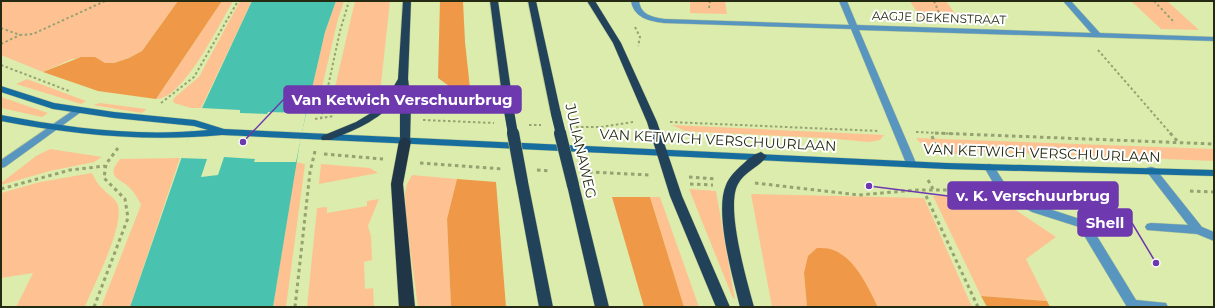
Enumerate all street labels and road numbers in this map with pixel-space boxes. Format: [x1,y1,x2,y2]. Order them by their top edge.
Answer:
street label: AAGJE DEKENSTRAAT [872,8,1007,27]
street label: JULIANAWEG [561,101,601,200]
street label: VAN KETWICH VERSCHUURLAAN [599,125,837,155]
street label: VAN KETWICH VERSCHUURLAAN [923,140,1161,166]

